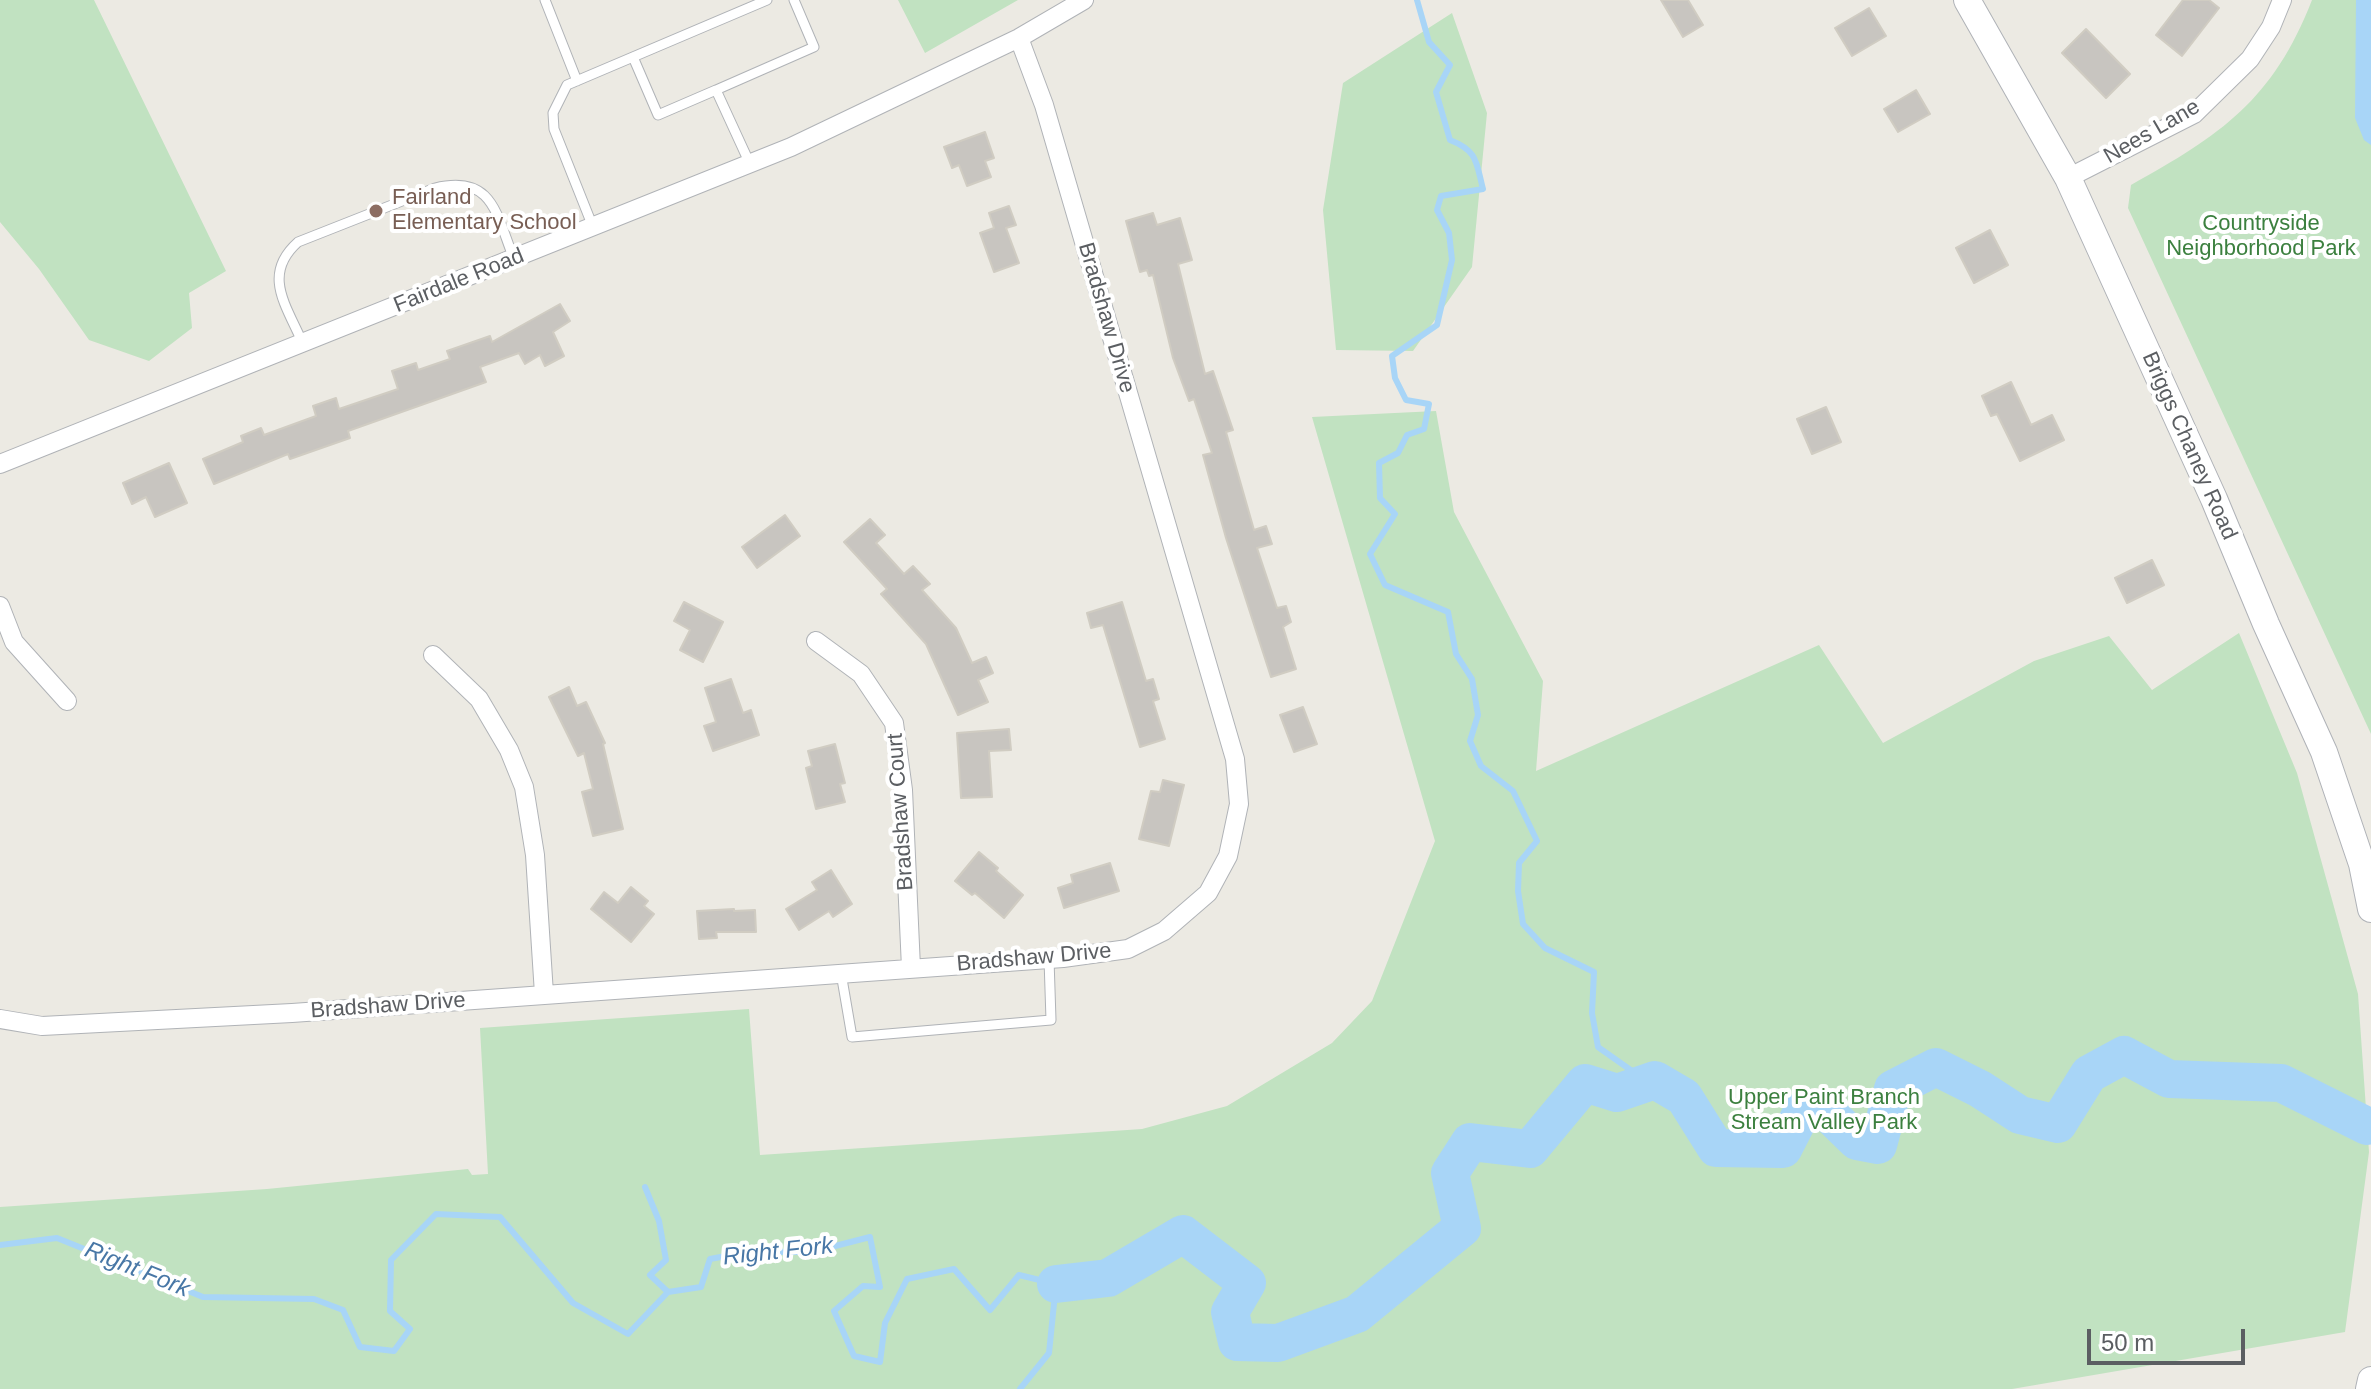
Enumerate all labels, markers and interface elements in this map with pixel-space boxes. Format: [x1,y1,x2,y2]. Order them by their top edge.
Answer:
street label: Nees Lane [2099,94,2205,170]
place label: Fairland Elementary School [392,185,577,236]
marker: Fairland Elementary School [367,202,385,220]
park label: Countryside Neighborhood Park [2166,211,2356,262]
street label: Bradshaw Drive [1072,240,1140,396]
street label: Fairdale Road [390,243,528,319]
street label: Briggs Chaney Road [2136,348,2242,544]
street label: Bradshaw Court [882,732,920,892]
street label: Bradshaw Drive [956,938,1112,978]
street label: Bradshaw Drive [310,987,466,1025]
park label: Upper Paint Branch Stream Valley Park [1728,1085,1920,1136]
water label: Right Fork [721,1232,835,1272]
water label: Right Fork [80,1236,194,1304]
scale bar [2091,1313,2249,1363]
text: 50 m [2101,1329,2154,1356]

